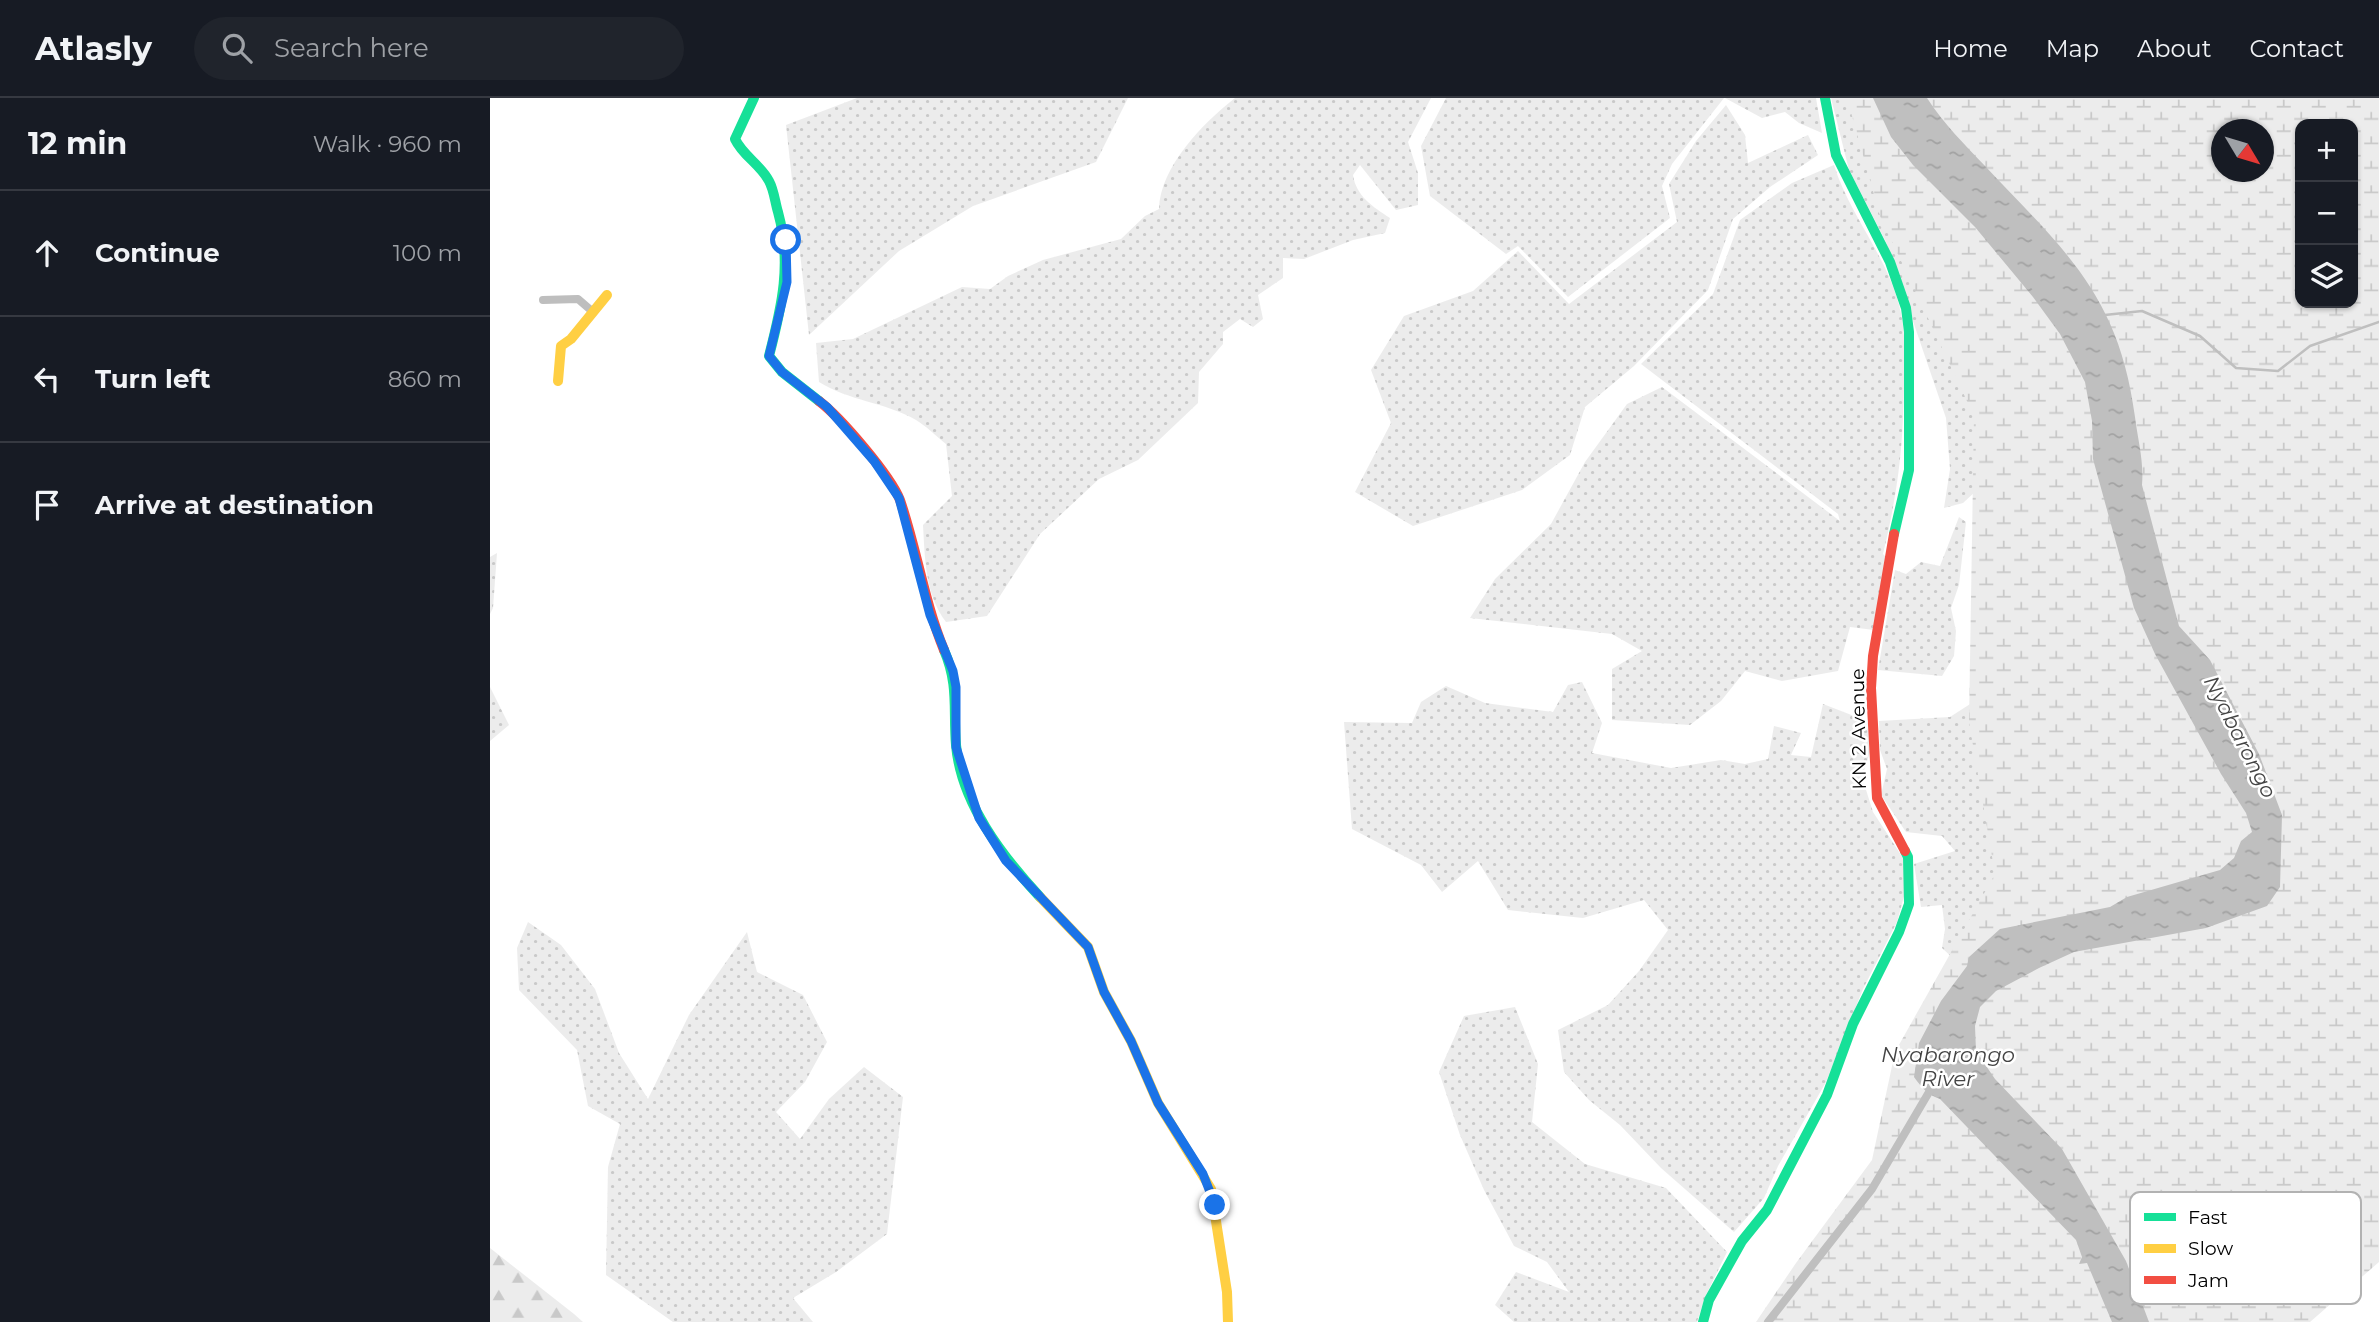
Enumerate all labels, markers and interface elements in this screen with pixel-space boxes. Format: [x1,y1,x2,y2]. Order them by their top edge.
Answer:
search box [194,17,684,80]
text: Atlasly [35,28,152,68]
icon: search [218,29,256,67]
text: Search here [274,32,429,64]
text: Home [1933,34,2008,63]
text: Map [2046,34,2099,63]
text: About [2137,34,2211,63]
text: Contact [2249,34,2344,63]
north arrow [2211,119,2274,182]
map controls [2295,119,2358,308]
button: + [2295,119,2358,182]
text: 12 min [28,125,127,162]
text: Walk · 960 m [313,130,462,158]
button: − [2295,182,2358,245]
route start [770,224,801,255]
icon: ahead [28,234,66,272]
text: Continue [95,237,220,269]
text: 100 m [393,239,462,267]
button: layers [2295,245,2358,308]
icon: left [28,360,66,398]
text: Turn left [95,363,211,395]
text: 860 m [388,365,462,393]
icon: arrive [28,486,66,524]
text: Arrive at destination [95,489,374,521]
street label: KN 2 Avenue [1846,668,1871,790]
water label: Nyabarongo [2199,671,2282,802]
water label: Nyabarongo River [1881,1042,2015,1091]
route end [1199,1189,1230,1220]
legend [2130,1192,2361,1304]
text: Fast [2188,1206,2228,1229]
text: Slow [2188,1237,2233,1260]
text: Jam [2187,1269,2229,1292]

